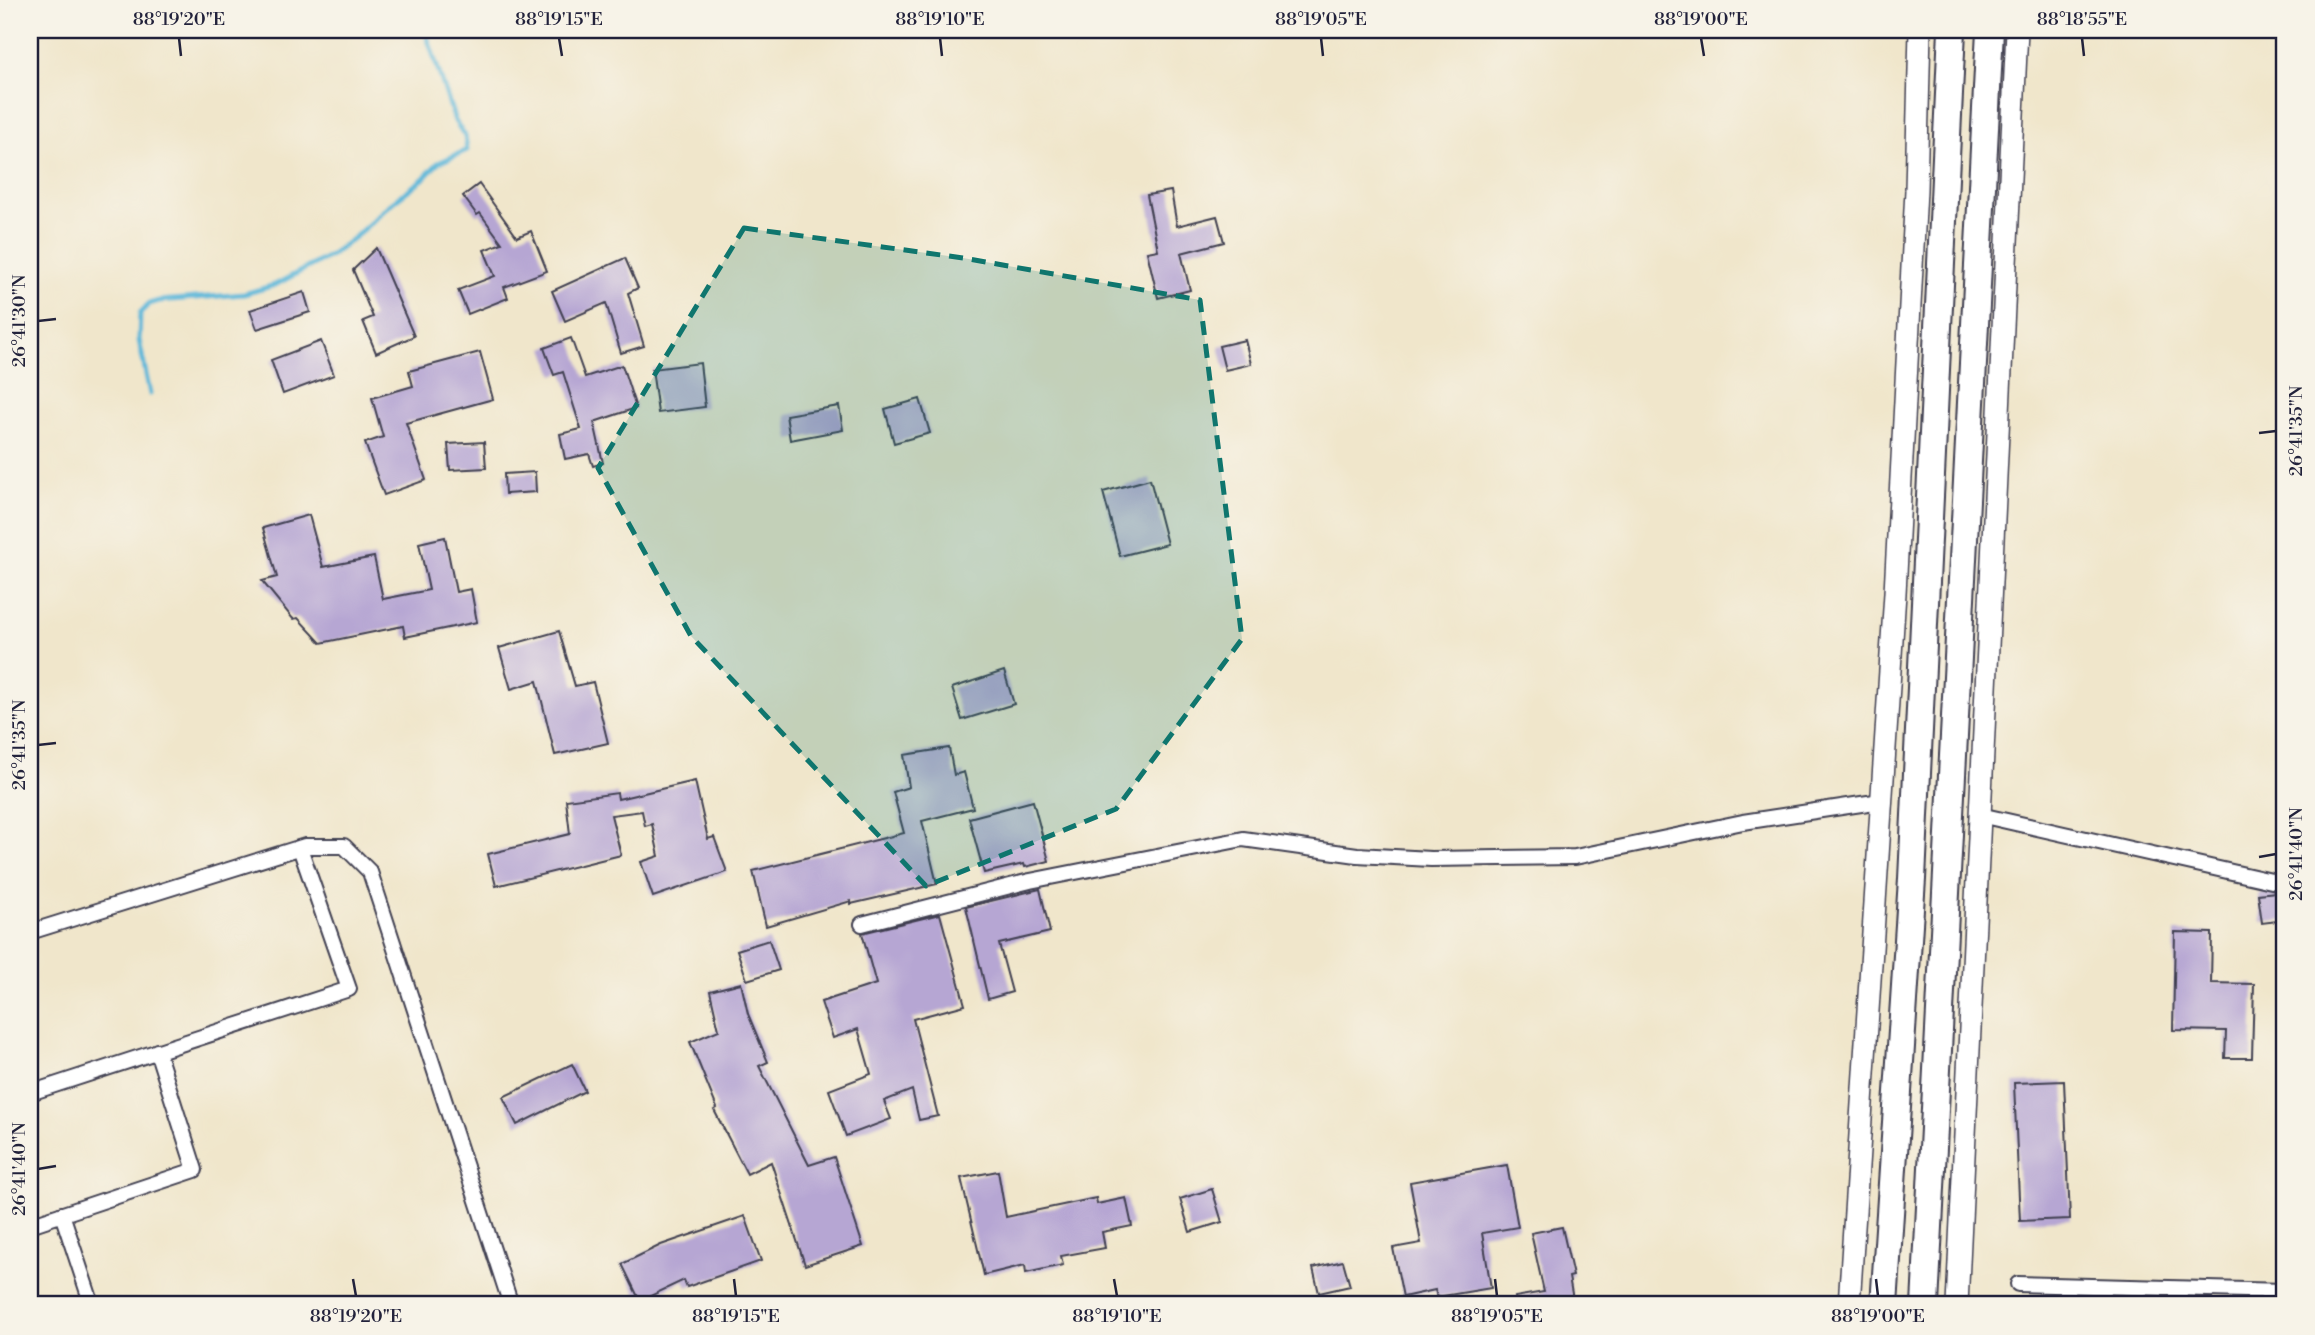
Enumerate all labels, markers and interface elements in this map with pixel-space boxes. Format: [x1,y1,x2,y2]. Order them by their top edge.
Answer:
text: 88°19'20"E [133,8,225,31]
text: 88°19'15"E [515,8,603,31]
text: 88°19'10"E [895,8,985,31]
text: 88°19'05"E [1275,8,1367,31]
text: 88°19'00"E [1654,8,1748,31]
text: 88°18'55"E [2037,8,2127,31]
text: 26°41'30"N [8,274,31,367]
text: 26°41'35"N [2285,385,2308,476]
text: 26°41'35"N [8,699,31,790]
text: 26°41'40"N [2285,807,2308,901]
text: 26°41'40"N [8,1122,31,1216]
text: 88°19'20"E [310,1305,402,1328]
text: 88°19'15"E [692,1305,780,1328]
text: 88°19'10"E [1072,1305,1162,1328]
text: 88°19'05"E [1451,1305,1543,1328]
text: 88°19'00"E [1831,1305,1925,1328]

